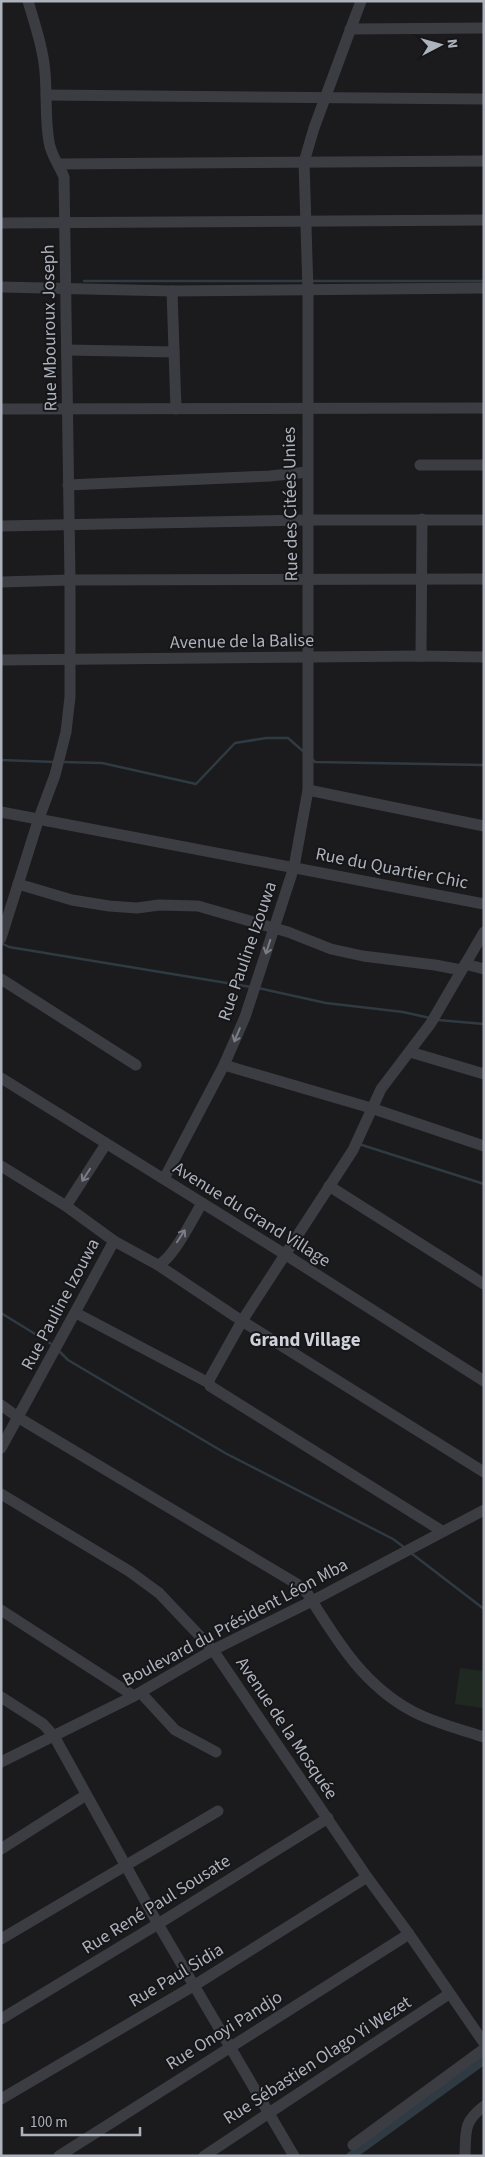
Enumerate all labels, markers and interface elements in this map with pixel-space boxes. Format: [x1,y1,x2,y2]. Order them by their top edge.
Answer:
north arrow [415,20,465,70]
text: N [442,38,462,49]
street label: Rue Mbouroux Joseph [36,244,63,412]
street label: Rue des Citées Unies [277,427,304,581]
street label: Avenue de la Balise [170,628,314,655]
street label: Rue du Quartier Chic [313,841,470,896]
street label: Rue Pauline Izouwa [212,878,283,1024]
one-way arrow [263,939,272,954]
one-way arrow [231,1027,241,1042]
street label: Avenue du Grand Village [168,1156,335,1273]
one-way arrow [81,1168,91,1182]
one-way arrow [177,1229,187,1243]
street label: Rue Pauline Izouwa [15,1234,106,1374]
district label: Grand Village [249,1327,361,1354]
street label: Boulevard du Président Léon Mba [118,1552,352,1693]
street label: Avenue de la Mosquée [230,1652,344,1804]
street label: Rue René Paul Sousate [77,1849,235,1960]
street label: Rue Paul Sidia [124,1937,228,2014]
street label: Rue Onoyi Pandjo [161,1985,287,2076]
street label: Rue Sébastien Olago Yi Wezet [218,1990,416,2131]
scale bar [22,2104,140,2136]
text: 100 m [30,2112,68,2133]

